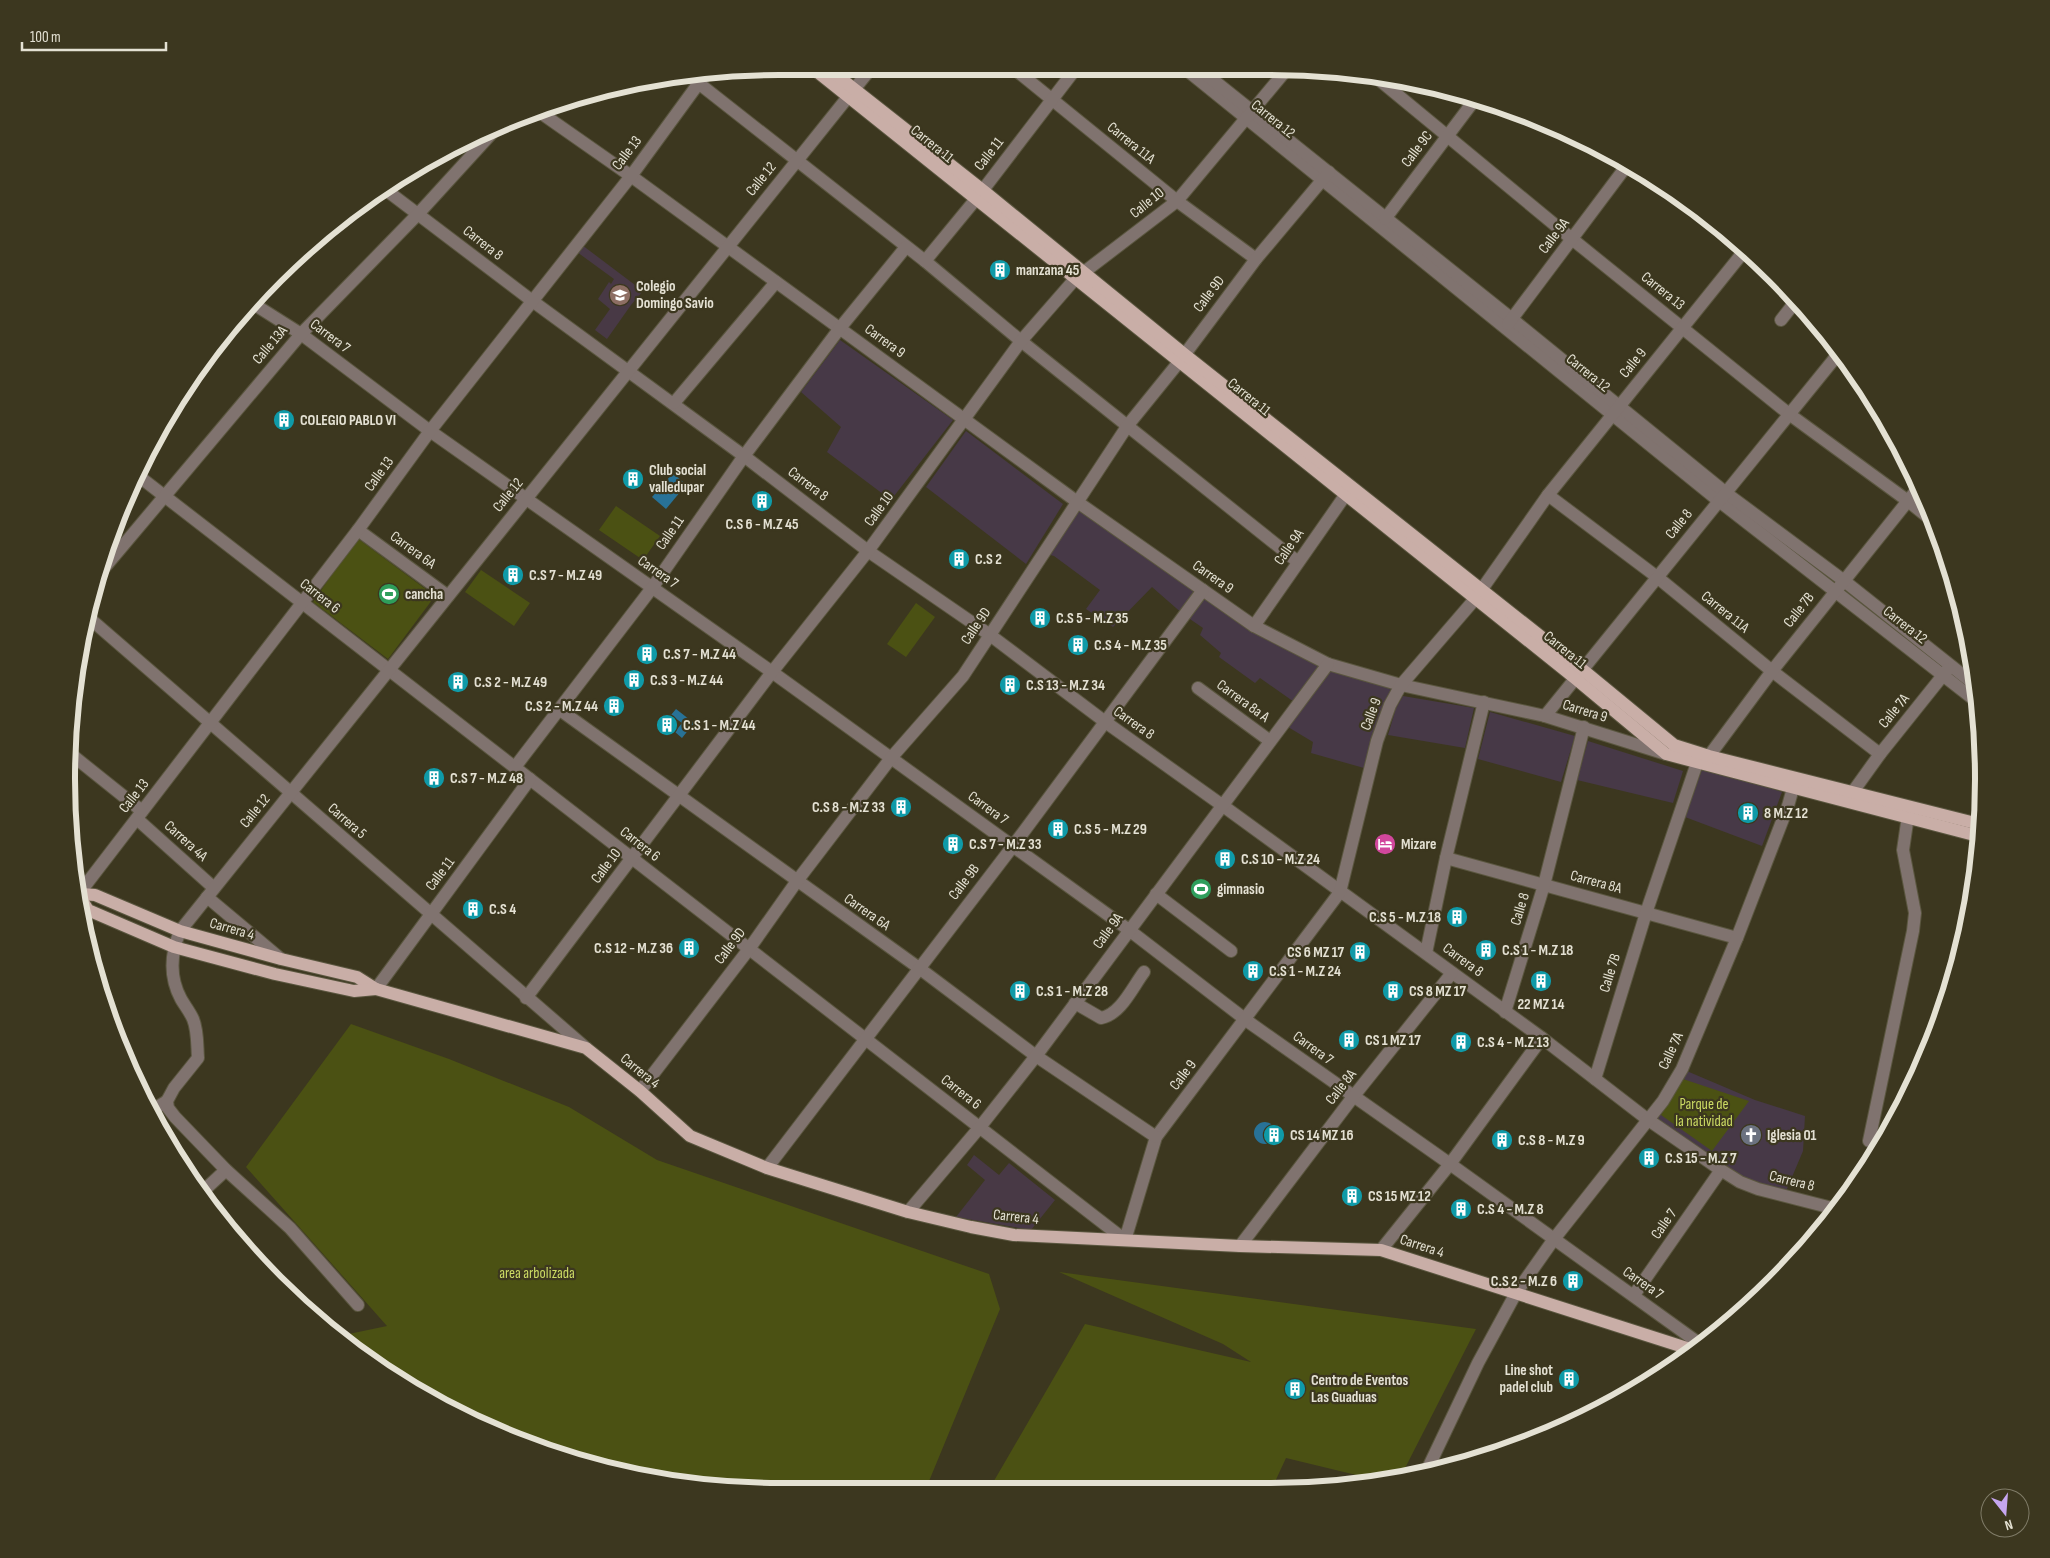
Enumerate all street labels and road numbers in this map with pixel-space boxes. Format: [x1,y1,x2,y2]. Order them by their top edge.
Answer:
street label: Carrera 12 [1247,96,1299,142]
street label: Carrera 11A [1103,118,1159,169]
street label: Carrera 11 [907,121,958,168]
street label: Calle 9C [1397,127,1437,171]
street label: Calle 13 [608,132,646,174]
street label: Calle 11 [970,133,1008,175]
street label: Calle 12 [742,158,780,200]
street label: Calle 10 [1126,183,1168,223]
street label: Calle 9A [1534,214,1574,258]
street label: Carrera 8 [459,221,507,265]
street label: Carrera 13 [1637,268,1689,314]
street label: Calle 9D [1189,272,1229,316]
street label: Carrera 7 [306,315,354,357]
street label: Carrera 9 [861,320,909,362]
street label: Calle 13A [248,321,292,368]
street label: Calle 9 [1615,344,1651,382]
street label: Carrera 12 [1562,350,1614,396]
street label: Carrera 11 [1224,374,1275,421]
street label: Calle 13 [360,453,398,495]
street label: Carrera 8 [784,463,832,505]
street label: Calle 12 [489,474,527,516]
street label: Calle 10 [860,488,898,530]
street label: Calle 8 [1661,505,1697,543]
street label: Calle 11 [652,512,689,554]
street label: Calle 9A [1270,525,1309,569]
street label: Carrera 6A [386,527,440,573]
street label: Carrera 7 [634,551,682,593]
street label: Carrera 9 [1189,556,1237,598]
street label: Carrera 6 [296,574,344,618]
street label: Carrera 11A [1697,587,1753,638]
street label: Calle 7B [1779,588,1819,631]
street label: Carrera 12 [1879,602,1931,648]
street label: Calle 9D [957,604,995,648]
street label: Carrera 11 [1540,627,1591,674]
street label: Carrera 8a A [1213,676,1274,727]
street label: Calle 7A [1874,689,1914,732]
street label: Calle 9 [1356,695,1386,733]
street label: Carrera 9 [1560,695,1610,727]
street label: Carrera 8 [1110,702,1158,744]
street label: Calle 13 [115,775,153,817]
street label: Carrera 7 [964,787,1012,829]
street label: Calle 12 [236,790,274,832]
street label: Carrera 5 [324,799,370,843]
street label: Carrera 4A [160,817,212,866]
street label: Carrera 6 [616,822,664,866]
street label: Calle 10 [587,845,625,887]
street label: Calle 11 [421,853,459,895]
street label: Calle 9B [944,860,984,904]
street label: Carrera 8A [1568,866,1624,898]
street label: Carrera 6A [840,889,894,935]
street label: Calle 8 [1506,890,1534,928]
street label: Calle 9A [1089,909,1128,953]
street label: Carrera 4 [207,914,257,944]
street label: Calle 9D [710,924,750,968]
street label: Carrera 8 [1439,939,1487,981]
street label: Calle 7B [1595,951,1625,995]
street label: Carrera 7 [1289,1027,1337,1069]
street label: Calle 7A [1654,1029,1688,1073]
street label: Carrera 4 [616,1049,664,1093]
street label: Calle 9 [1165,1056,1201,1094]
street label: Calle 8A [1321,1065,1361,1109]
street label: Carrera 6 [937,1070,985,1114]
street label: Carrera 8 [1767,1166,1817,1196]
street label: Carrera 4 [992,1205,1040,1229]
street label: Calle 7 [1647,1205,1681,1243]
street label: Carrera 4 [1397,1230,1447,1262]
street label: Carrera 7 [1619,1262,1667,1304]

